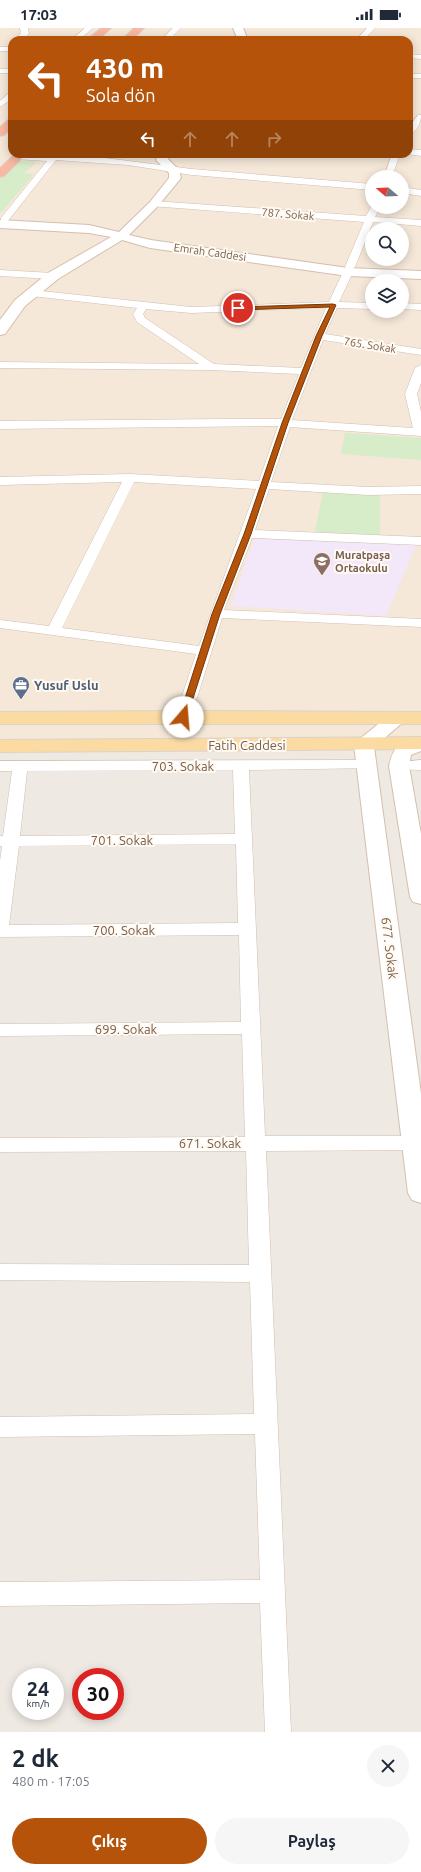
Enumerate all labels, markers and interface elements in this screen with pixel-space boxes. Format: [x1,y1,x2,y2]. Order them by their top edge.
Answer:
text: 17:03 [20,6,58,23]
icon: left [20,52,72,104]
text: 430 m [86,52,164,83]
text: Sola dön [86,85,155,105]
icon: left [137,128,159,150]
icon: ahead [179,128,201,150]
icon: ahead [221,128,243,150]
icon: right [263,128,285,150]
north arrow [365,170,409,214]
map controls [365,170,409,318]
street label: 787. Sokak [261,206,315,222]
button: search [365,222,409,266]
street label: Emrah Caddesi [173,241,247,263]
button: layers [365,274,409,318]
pin [221,291,255,325]
icon: arrive [227,297,249,319]
street label: 765. Sokak [343,335,397,355]
place label: Muratpaşa Ortaokulu [335,549,390,574]
school or university icon: Muratpaşa Ortaokulu [312,551,332,576]
office icon: Yusuf Uslu [11,675,31,700]
place label: Yusuf Uslu [34,678,99,692]
position arrow [162,696,204,738]
street label: Fatih Caddesi [208,738,286,752]
street label: 703. Sokak [152,759,215,773]
street label: 701. Sokak [91,833,154,847]
street label: 677. Sokak [379,916,401,980]
street label: 700. Sokak [93,923,156,937]
street label: 699. Sokak [95,1022,158,1036]
street label: 671. Sokak [179,1136,242,1150]
speed limit sign: 30 [72,1668,124,1720]
text: 24 [27,1677,49,1700]
text: km/h [26,1698,50,1709]
text: 2 dk [12,1745,59,1772]
button: close [367,1745,409,1787]
text: 480 m · 17:05 [12,1774,90,1788]
button: Çıkış [12,1818,207,1864]
button: Paylaş [215,1818,409,1864]

